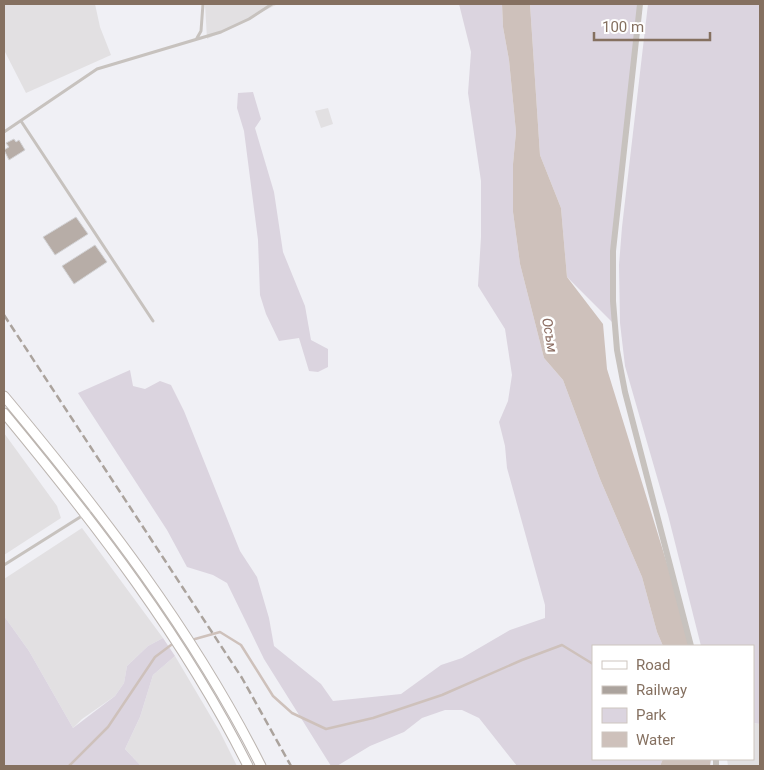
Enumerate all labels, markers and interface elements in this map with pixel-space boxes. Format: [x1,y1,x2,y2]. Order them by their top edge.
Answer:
scale bar [594,10,710,42]
text: 100 m [602,18,644,36]
water label: Осъм [539,316,561,354]
legend [592,645,754,760]
text: Road [636,656,670,674]
text: Railway [636,681,687,699]
text: Park [636,706,667,724]
text: Water [636,731,675,749]

